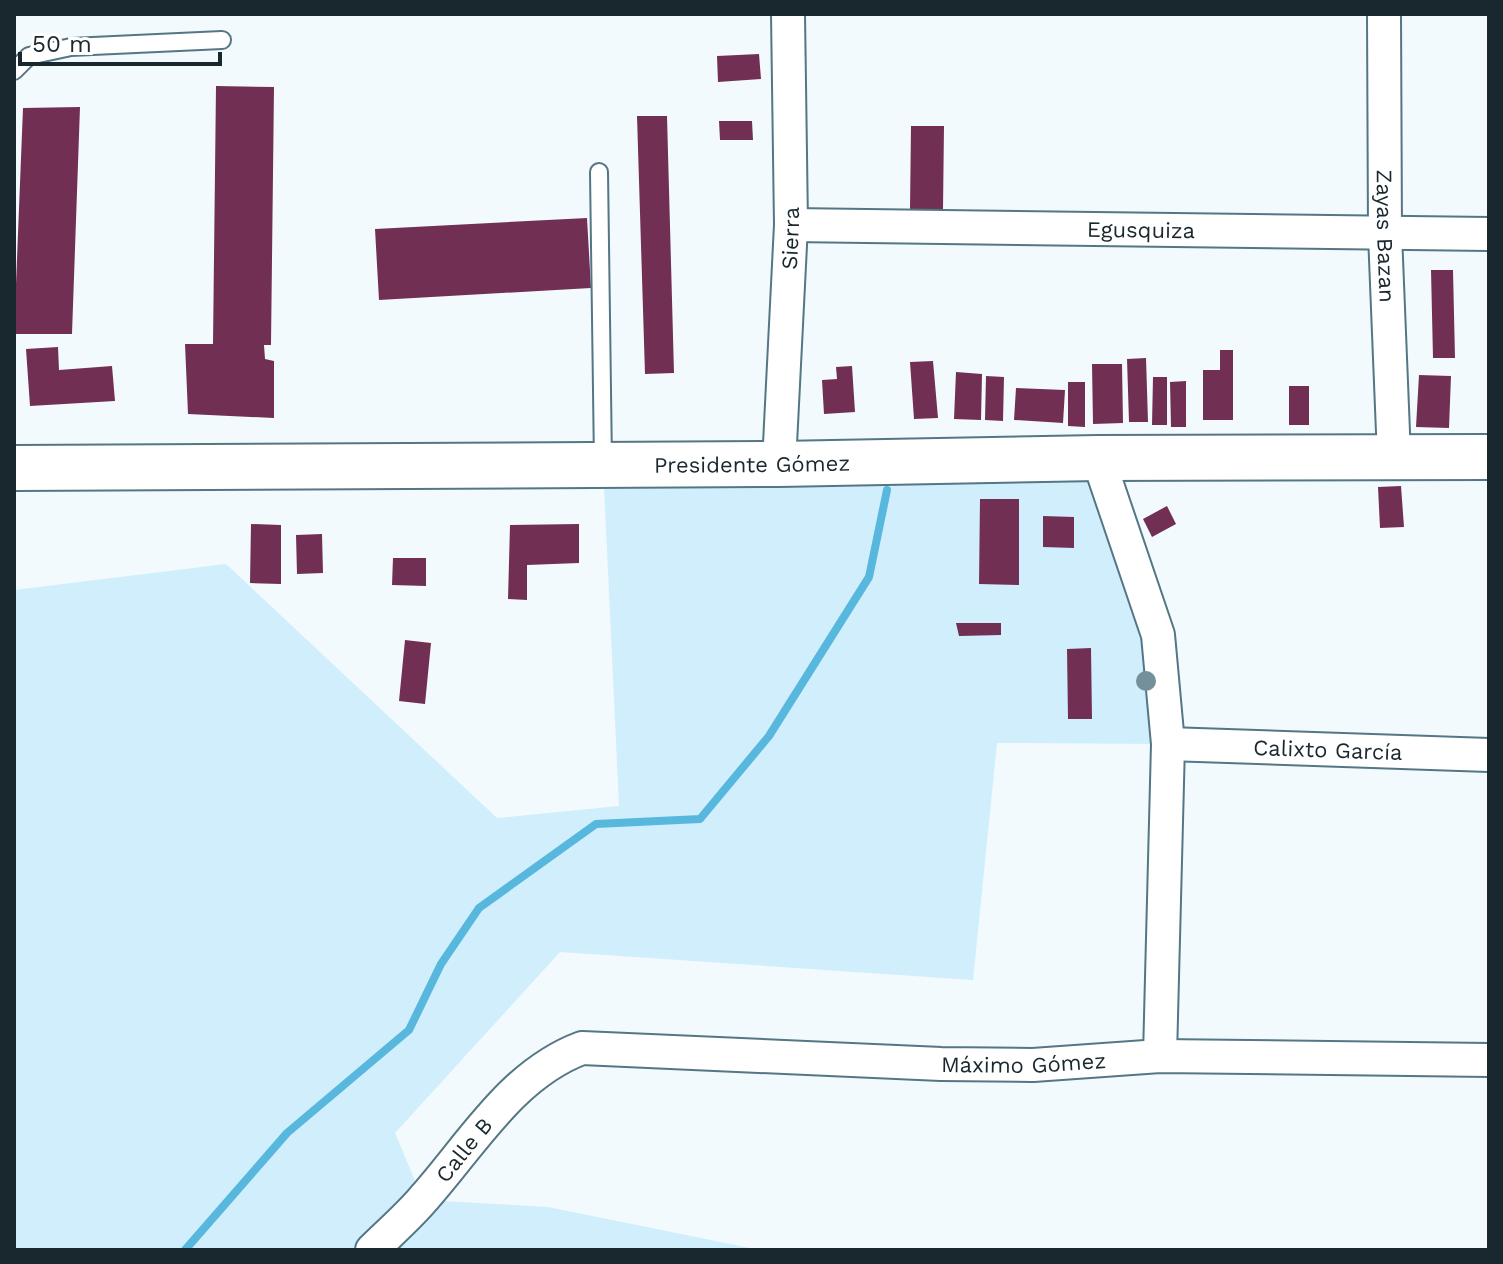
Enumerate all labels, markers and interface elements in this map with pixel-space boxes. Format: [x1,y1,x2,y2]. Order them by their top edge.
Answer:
scale bar [20,16,220,66]
text: 50 m [32,30,92,58]
street label: Zayas Bazan [1372,169,1400,303]
street label: Sierra [776,207,804,270]
street label: Egusquiza [1087,216,1195,243]
street label: Presidente Gómez [654,450,850,477]
street label: Calixto García [1253,734,1403,765]
street label: Máximo Gómez [941,1047,1107,1078]
street label: Calle B [430,1112,497,1187]

